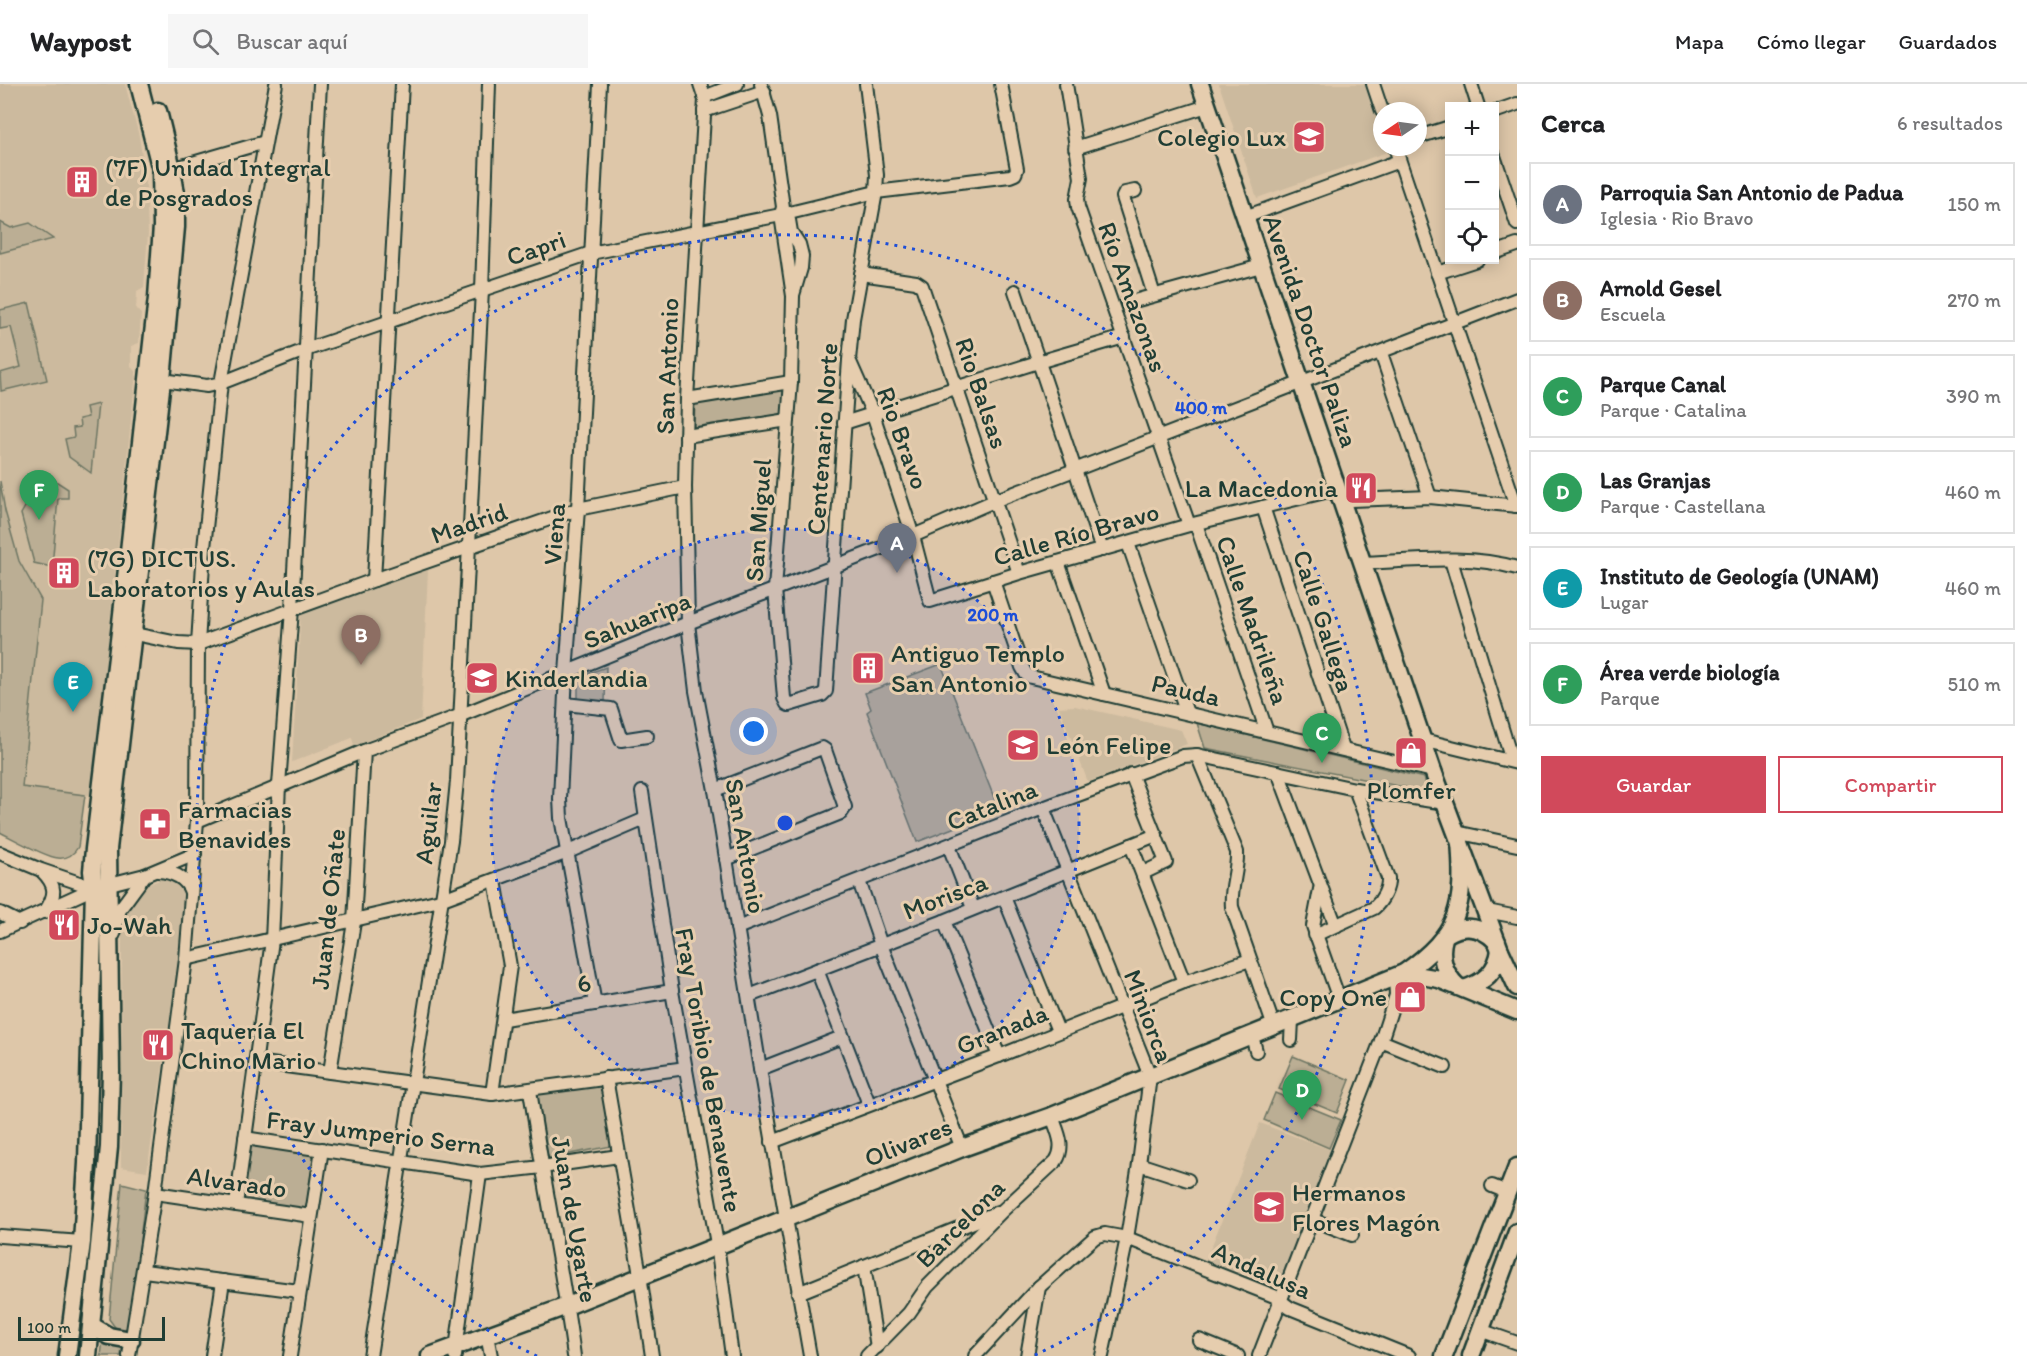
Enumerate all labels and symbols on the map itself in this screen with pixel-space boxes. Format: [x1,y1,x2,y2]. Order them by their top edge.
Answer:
north arrow [1373,102,1427,156]
school or university icon: Colegio Lux [1291,119,1327,155]
place label: Colegio Lux [1157,121,1286,153]
place label: (7F) Unidad Integral de Posgrados [105,151,331,213]
building icon: (7F) Unidad Integral de Posgrados [64,164,100,200]
street label: Avenida Doctor Paliza [1256,211,1366,452]
street label: Río Amazonas [1091,217,1175,377]
street label: Capri [502,223,570,273]
street label: San Antonio [649,297,685,435]
street label: Rio Balsas [948,333,1016,453]
street label: Centenario Norte [799,342,845,536]
street label: Rio Bravo [870,382,936,494]
text: 400 m [1175,397,1228,419]
street label: San Miguel [738,457,778,583]
pin: F [20,470,58,520]
restaurant icon: La Macedonia [1343,470,1379,506]
place label: La Macedonia [1185,472,1339,504]
street label: Madrid [426,495,512,551]
street label: Calle Río Bravo [989,495,1163,573]
street label: Viena [536,501,572,566]
pin: A [878,524,916,573]
street label: Calle Madrileña [1209,531,1297,709]
place label: (7G) DICTUS. Laboratorios y Aulas [87,542,315,604]
street label: Calle Gallega [1286,546,1362,696]
building icon: (7G) DICTUS. Laboratorios y Aulas [46,555,82,591]
street label: Sahuaripa [579,584,695,656]
text: 200 m [968,604,1019,626]
pin: B [342,616,380,665]
place label: Antiguo Templo San Antonio [891,637,1065,699]
building icon: Antiguo Templo San Antonio [850,650,886,686]
school or university icon: Kinderlandia [464,660,500,696]
pin: E [54,662,92,712]
place label: Kinderlandia [505,662,648,694]
street label: Pauda [1148,667,1224,714]
pin: C [1302,714,1342,763]
your location [739,717,768,746]
school or university icon: León Felipe [1005,727,1041,763]
place label: León Felipe [1046,729,1171,761]
shop icon: Plomfer [1393,735,1429,771]
street label: Catalina [942,772,1042,838]
place label: Plomfer [1367,774,1456,806]
street label: San Antonio [718,776,774,916]
street label: Aguilar [407,780,449,866]
place label: Farmacias Benavides [178,793,292,855]
pharmacy icon: Farmacias Benavides [137,806,173,842]
centre of rings [775,813,795,833]
street label: Juan de Oñate [304,827,352,991]
street label: Morisca [898,865,992,927]
restaurant icon: Jo-Wah [46,907,82,943]
place label: Jo-Wah [87,909,172,941]
street label: Fray Toribio de Benavente [668,925,750,1215]
street label: Miniorca [1117,965,1182,1068]
street label: 6 [574,966,594,1000]
shop icon: Copy One [1392,979,1428,1015]
place label: Copy One [1279,981,1387,1013]
street label: Granada [951,996,1053,1062]
place label: Taquería El Chino Mario [181,1014,316,1076]
restaurant icon: Taquería El Chino Mario [140,1027,176,1063]
pin: D [1282,1070,1322,1120]
street label: Fray Jumperio Serna [265,1103,498,1163]
street label: Olivares [859,1110,957,1174]
street label: Juan de Ugarte [545,1133,605,1305]
street label: Alvarado [185,1159,289,1205]
street label: Barcelona [909,1171,1012,1274]
place label: Hermanos Flores Magón [1292,1176,1440,1238]
school or university icon: Hermanos Flores Magón [1251,1189,1287,1225]
street label: Andalusa [1207,1234,1317,1306]
scale bar [18,1314,165,1342]

